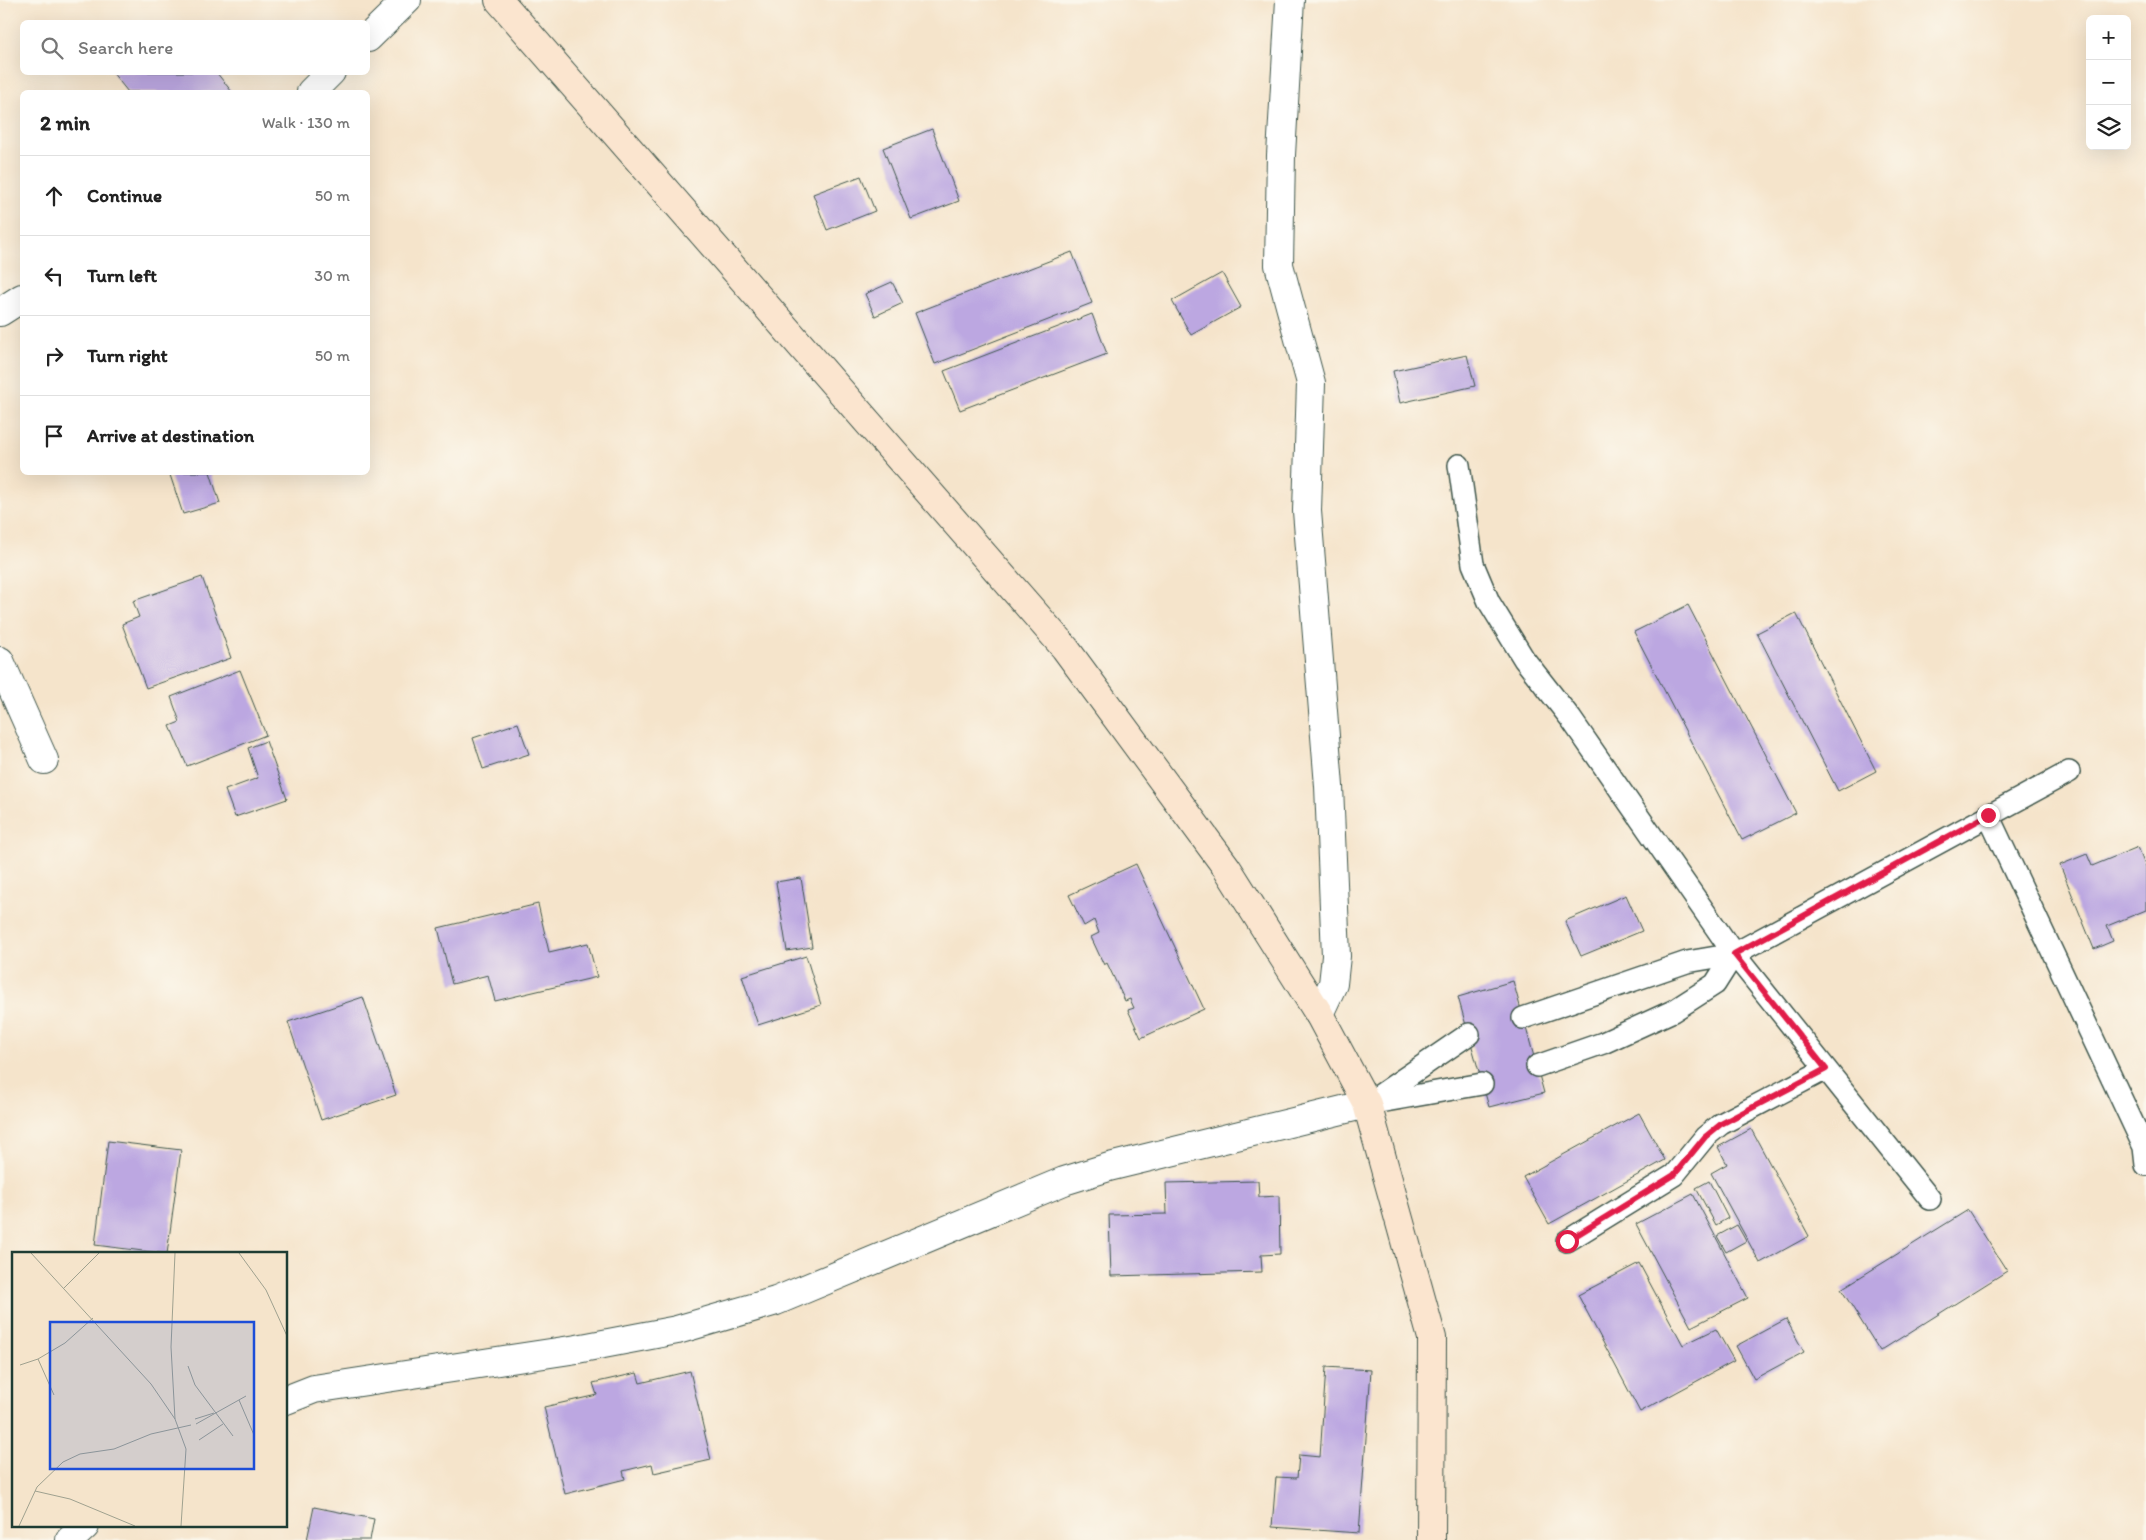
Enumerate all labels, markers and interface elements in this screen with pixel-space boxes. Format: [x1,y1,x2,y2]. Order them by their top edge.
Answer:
map controls [2086,15,2131,150]
button: + [2086,15,2131,60]
search box [20,20,370,75]
icon: search [38,34,66,62]
text: Search here [78,36,173,59]
button: − [2086,60,2131,105]
button: layers [2086,105,2131,150]
text: 2 min [40,110,90,135]
text: Walk · 130 m [262,113,350,132]
icon: ahead [40,182,68,210]
text: Continue [87,184,162,207]
text: 50 m [315,186,350,205]
icon: left [40,262,68,290]
text: Turn left [87,264,157,287]
text: 30 m [314,266,350,285]
icon: right [40,342,68,370]
text: Turn right [87,344,168,367]
text: 50 m [315,346,350,365]
icon: arrive [40,422,68,450]
text: Arrive at destination [87,424,254,447]
route end [1977,804,2000,827]
route start [1556,1230,1579,1253]
inset map [12,1252,288,1528]

